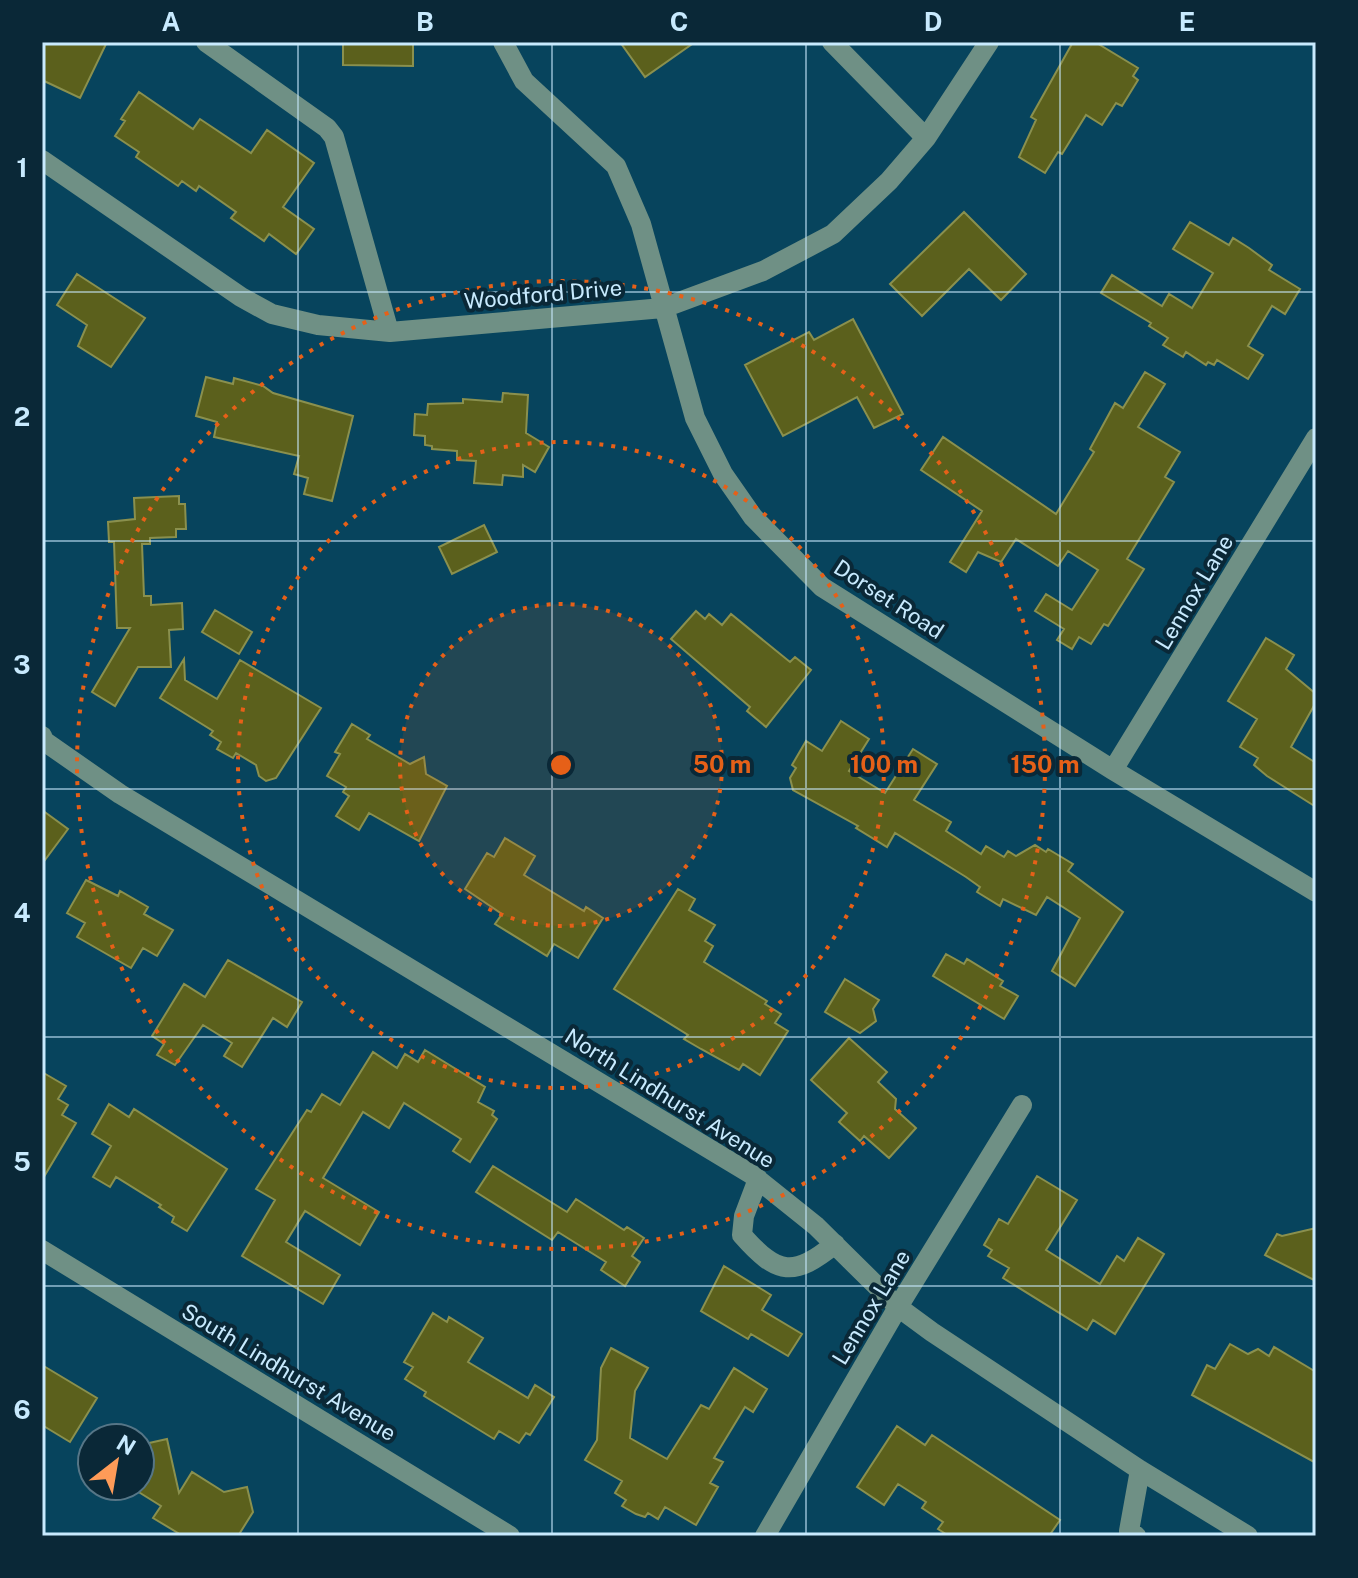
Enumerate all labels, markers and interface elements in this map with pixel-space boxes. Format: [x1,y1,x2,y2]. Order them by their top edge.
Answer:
text: A [162,6,181,37]
text: B [416,6,434,37]
text: C [670,6,688,37]
text: D [924,6,942,37]
text: E [1179,6,1195,37]
text: 1 [16,152,28,183]
street label: Woodford Drive [463,274,623,314]
text: 2 [14,401,30,432]
street label: Lennox Lane [1150,530,1238,654]
street label: Dorset Road [829,554,949,644]
text: 3 [13,649,31,680]
text: 50 m [693,750,751,778]
text: 100 m [850,750,918,778]
text: 150 m [1011,750,1079,778]
centre of rings [547,751,575,779]
text: 4 [13,897,31,928]
street label: North Lindhurst Avenue [560,1023,780,1173]
text: 5 [13,1146,31,1177]
street label: Lennox Lane [827,1245,915,1369]
street label: South Lindhurst Avenue [177,1298,401,1446]
text: 6 [13,1394,31,1425]
north arrow [76,1422,156,1502]
text: N [112,1429,140,1460]

